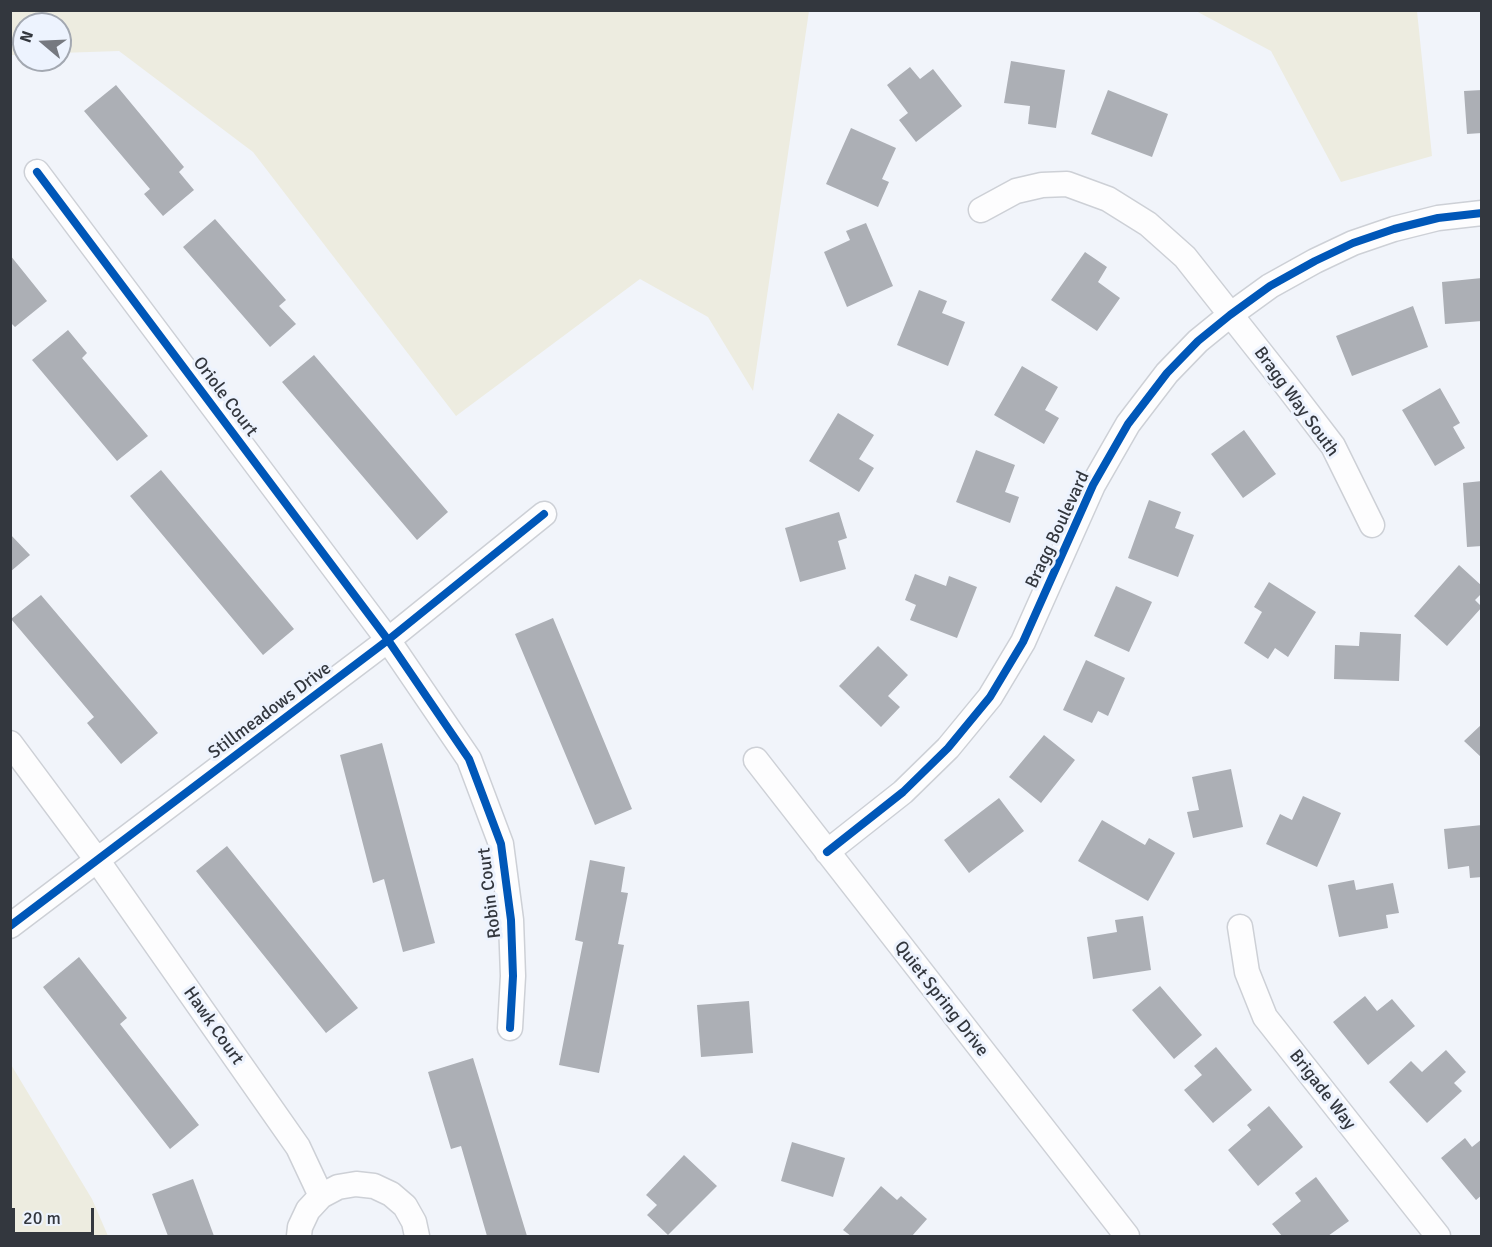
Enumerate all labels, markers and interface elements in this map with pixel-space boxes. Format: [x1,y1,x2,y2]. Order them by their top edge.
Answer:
north arrow [12,12,72,72]
text: N [16,28,38,45]
street label: Bragg Way South [1249,343,1343,461]
street label: Oriole Court [188,353,262,441]
street label: Bragg Boulevard [1021,468,1095,592]
street label: Stillmeadows Drive [204,658,336,764]
street label: Robin Court [474,846,506,940]
street label: Quiet Spring Drive [889,937,993,1061]
street label: Hawk Court [178,983,248,1069]
street label: Brigade Way [1284,1046,1360,1134]
scale bar [15,1196,98,1234]
text: 20 m [23,1207,61,1229]

